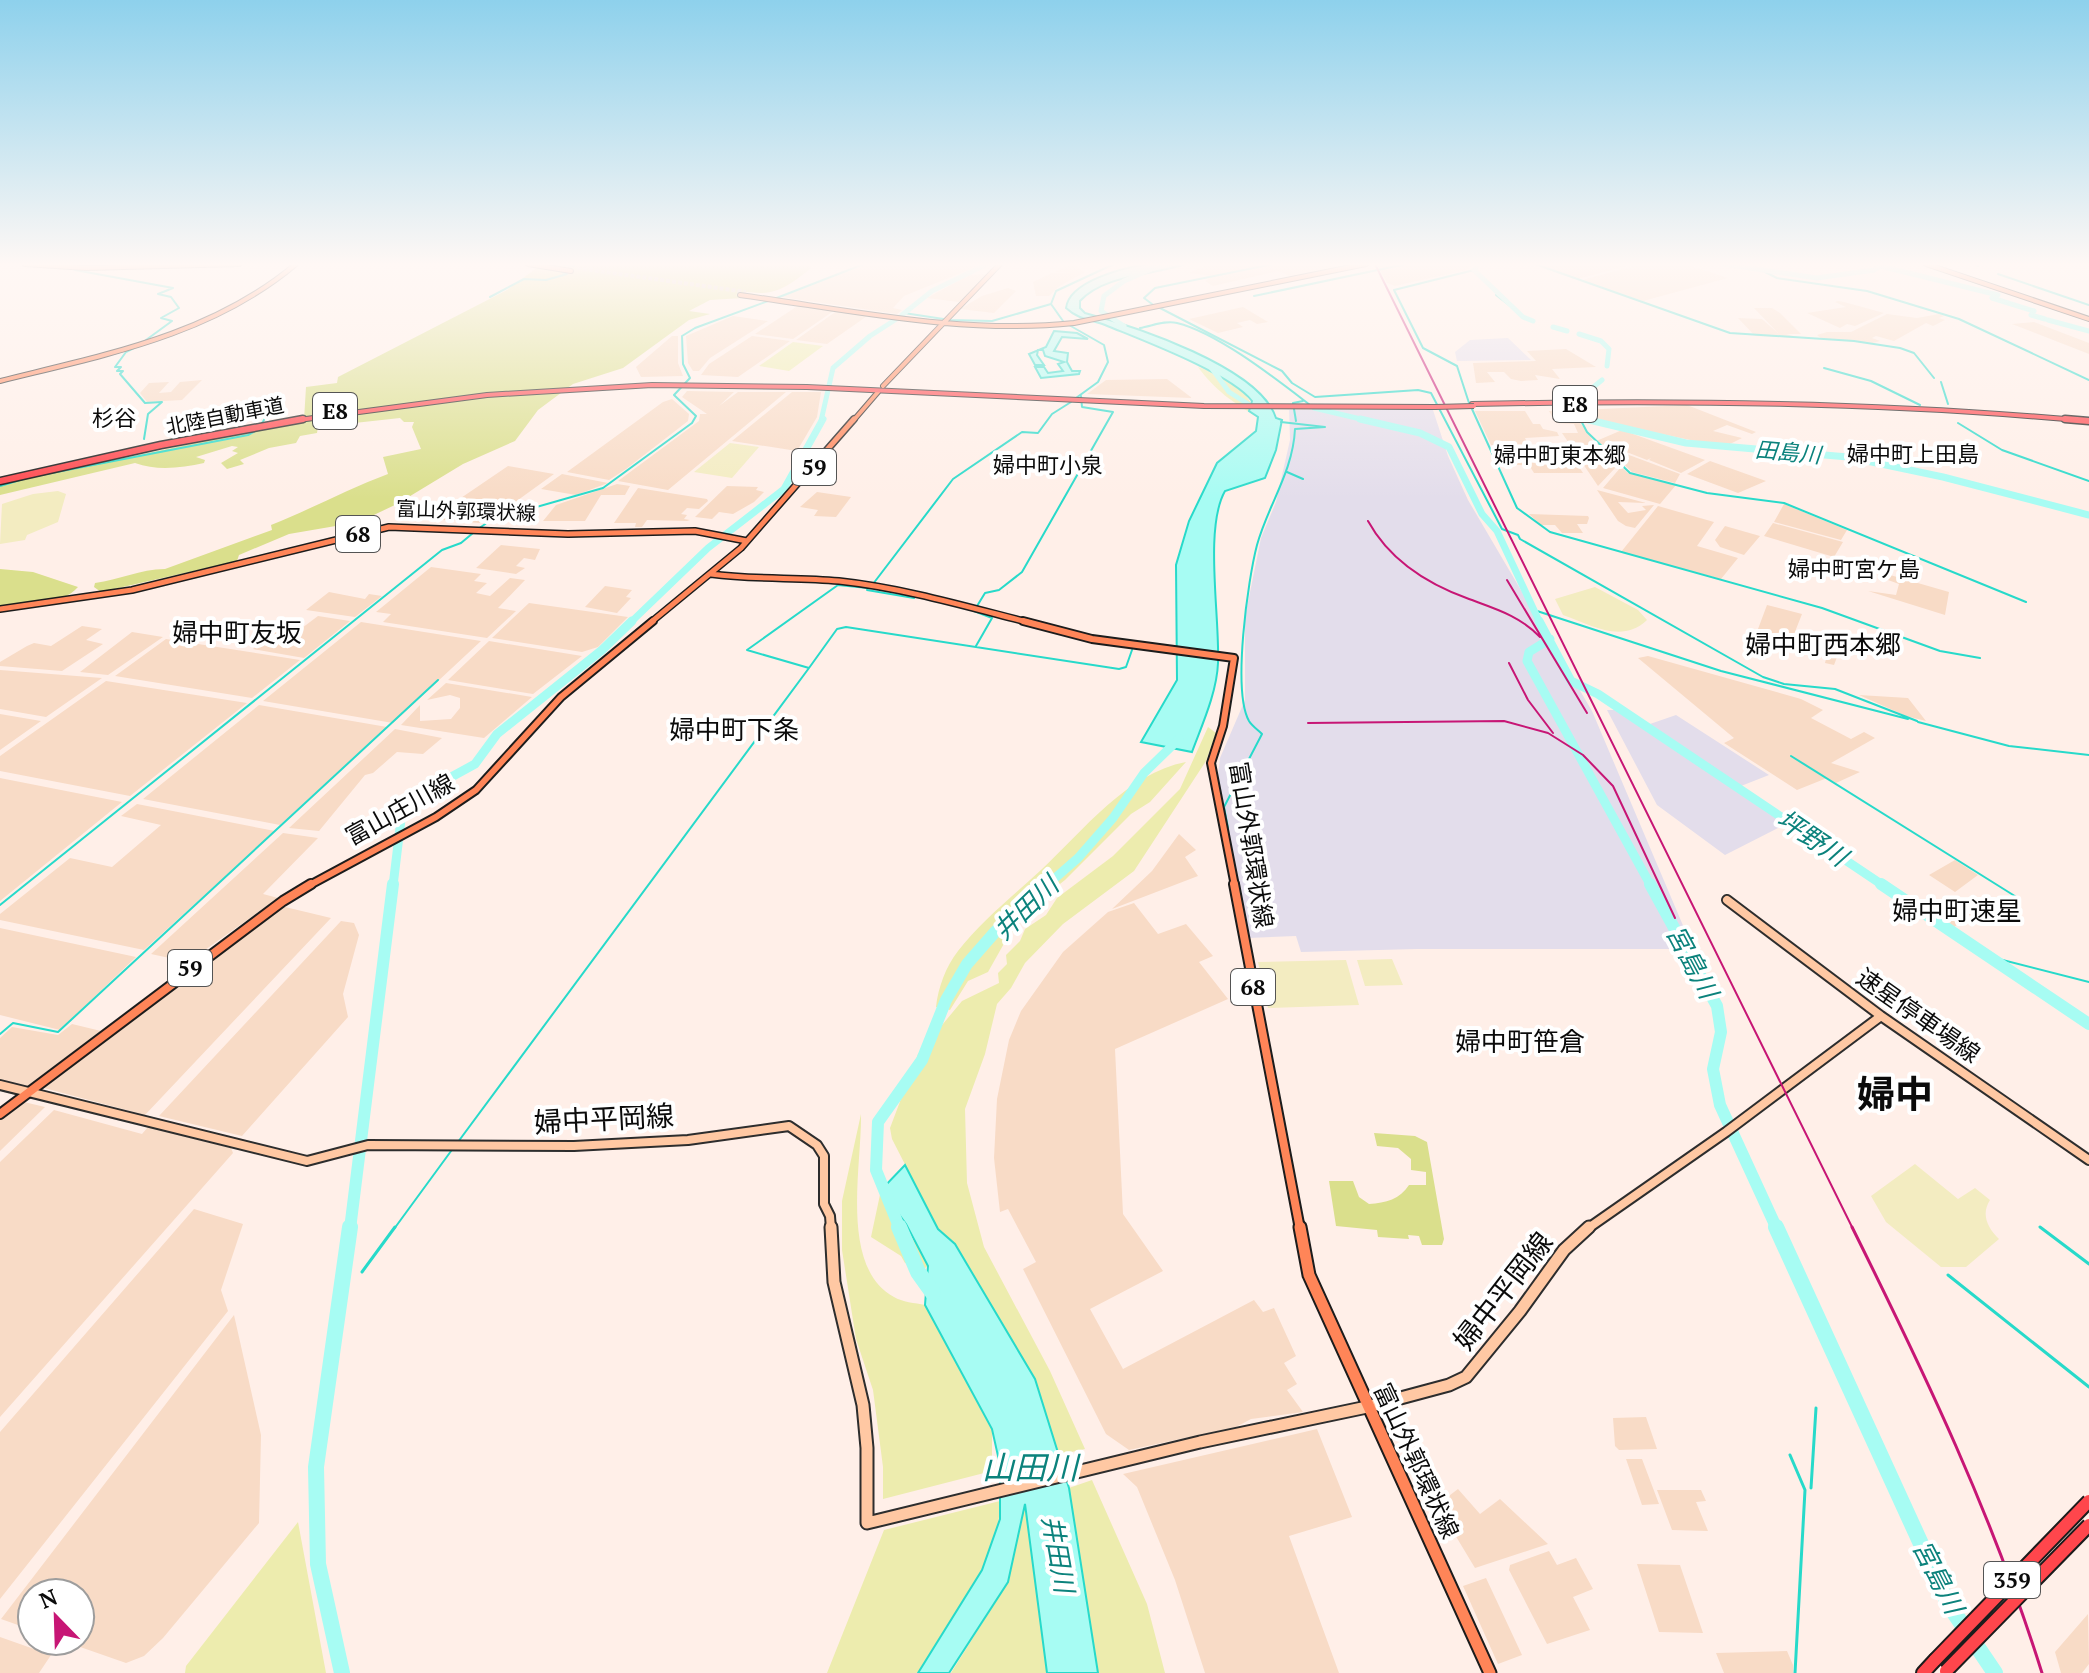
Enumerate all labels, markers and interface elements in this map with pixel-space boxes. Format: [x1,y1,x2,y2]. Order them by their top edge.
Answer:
road number: E8 [1553,386,1597,422]
street label: 北陸自動車道 [163,391,286,440]
road number: E8 [313,393,357,429]
district label: 杉谷 [92,403,136,432]
water label: 田島川 [1754,434,1824,469]
district label: 婦中町上田島 [1847,439,1979,468]
district label: 婦中町東本郷 [1494,440,1626,469]
road number: 59 [792,449,836,485]
district label: 婦中町小泉 [993,450,1103,479]
street label: 富山外郭環状線 [396,495,536,526]
road number: 68 [336,516,380,552]
district label: 婦中町宮ケ島 [1788,554,1920,583]
district label: 婦中町友坂 [172,615,302,649]
district label: 婦中町西本郷 [1745,627,1901,661]
district label: 婦中町下条 [669,712,799,746]
street label: 富山外郭環状線 [1223,759,1281,930]
street label: 富山庄川線 [339,766,460,852]
water label: 坪野川 [1771,801,1857,875]
water label: 井田川 [985,866,1067,947]
district label: 婦中町速星 [1892,893,2022,927]
water label: 宮島川 [1660,919,1728,1007]
road number: 59 [168,950,212,986]
street label: 速星停車場線 [1850,961,1987,1070]
road number: 68 [1231,969,1275,1005]
district label: 婦中町笹倉 [1455,1024,1585,1058]
district label: 婦中 [1857,1069,1933,1119]
street label: 婦中平岡線 [533,1096,675,1141]
street label: 婦中平岡線 [1445,1224,1560,1357]
street label: 富山外郭環状線 [1367,1378,1467,1543]
water label: 山田川 [982,1446,1081,1488]
water label: 井田川 [1035,1512,1083,1598]
water label: 宮島川 [1906,1534,1973,1622]
road number: 359 [1984,1562,2040,1598]
north arrow [16,1577,96,1657]
text: N [35,1581,62,1615]

